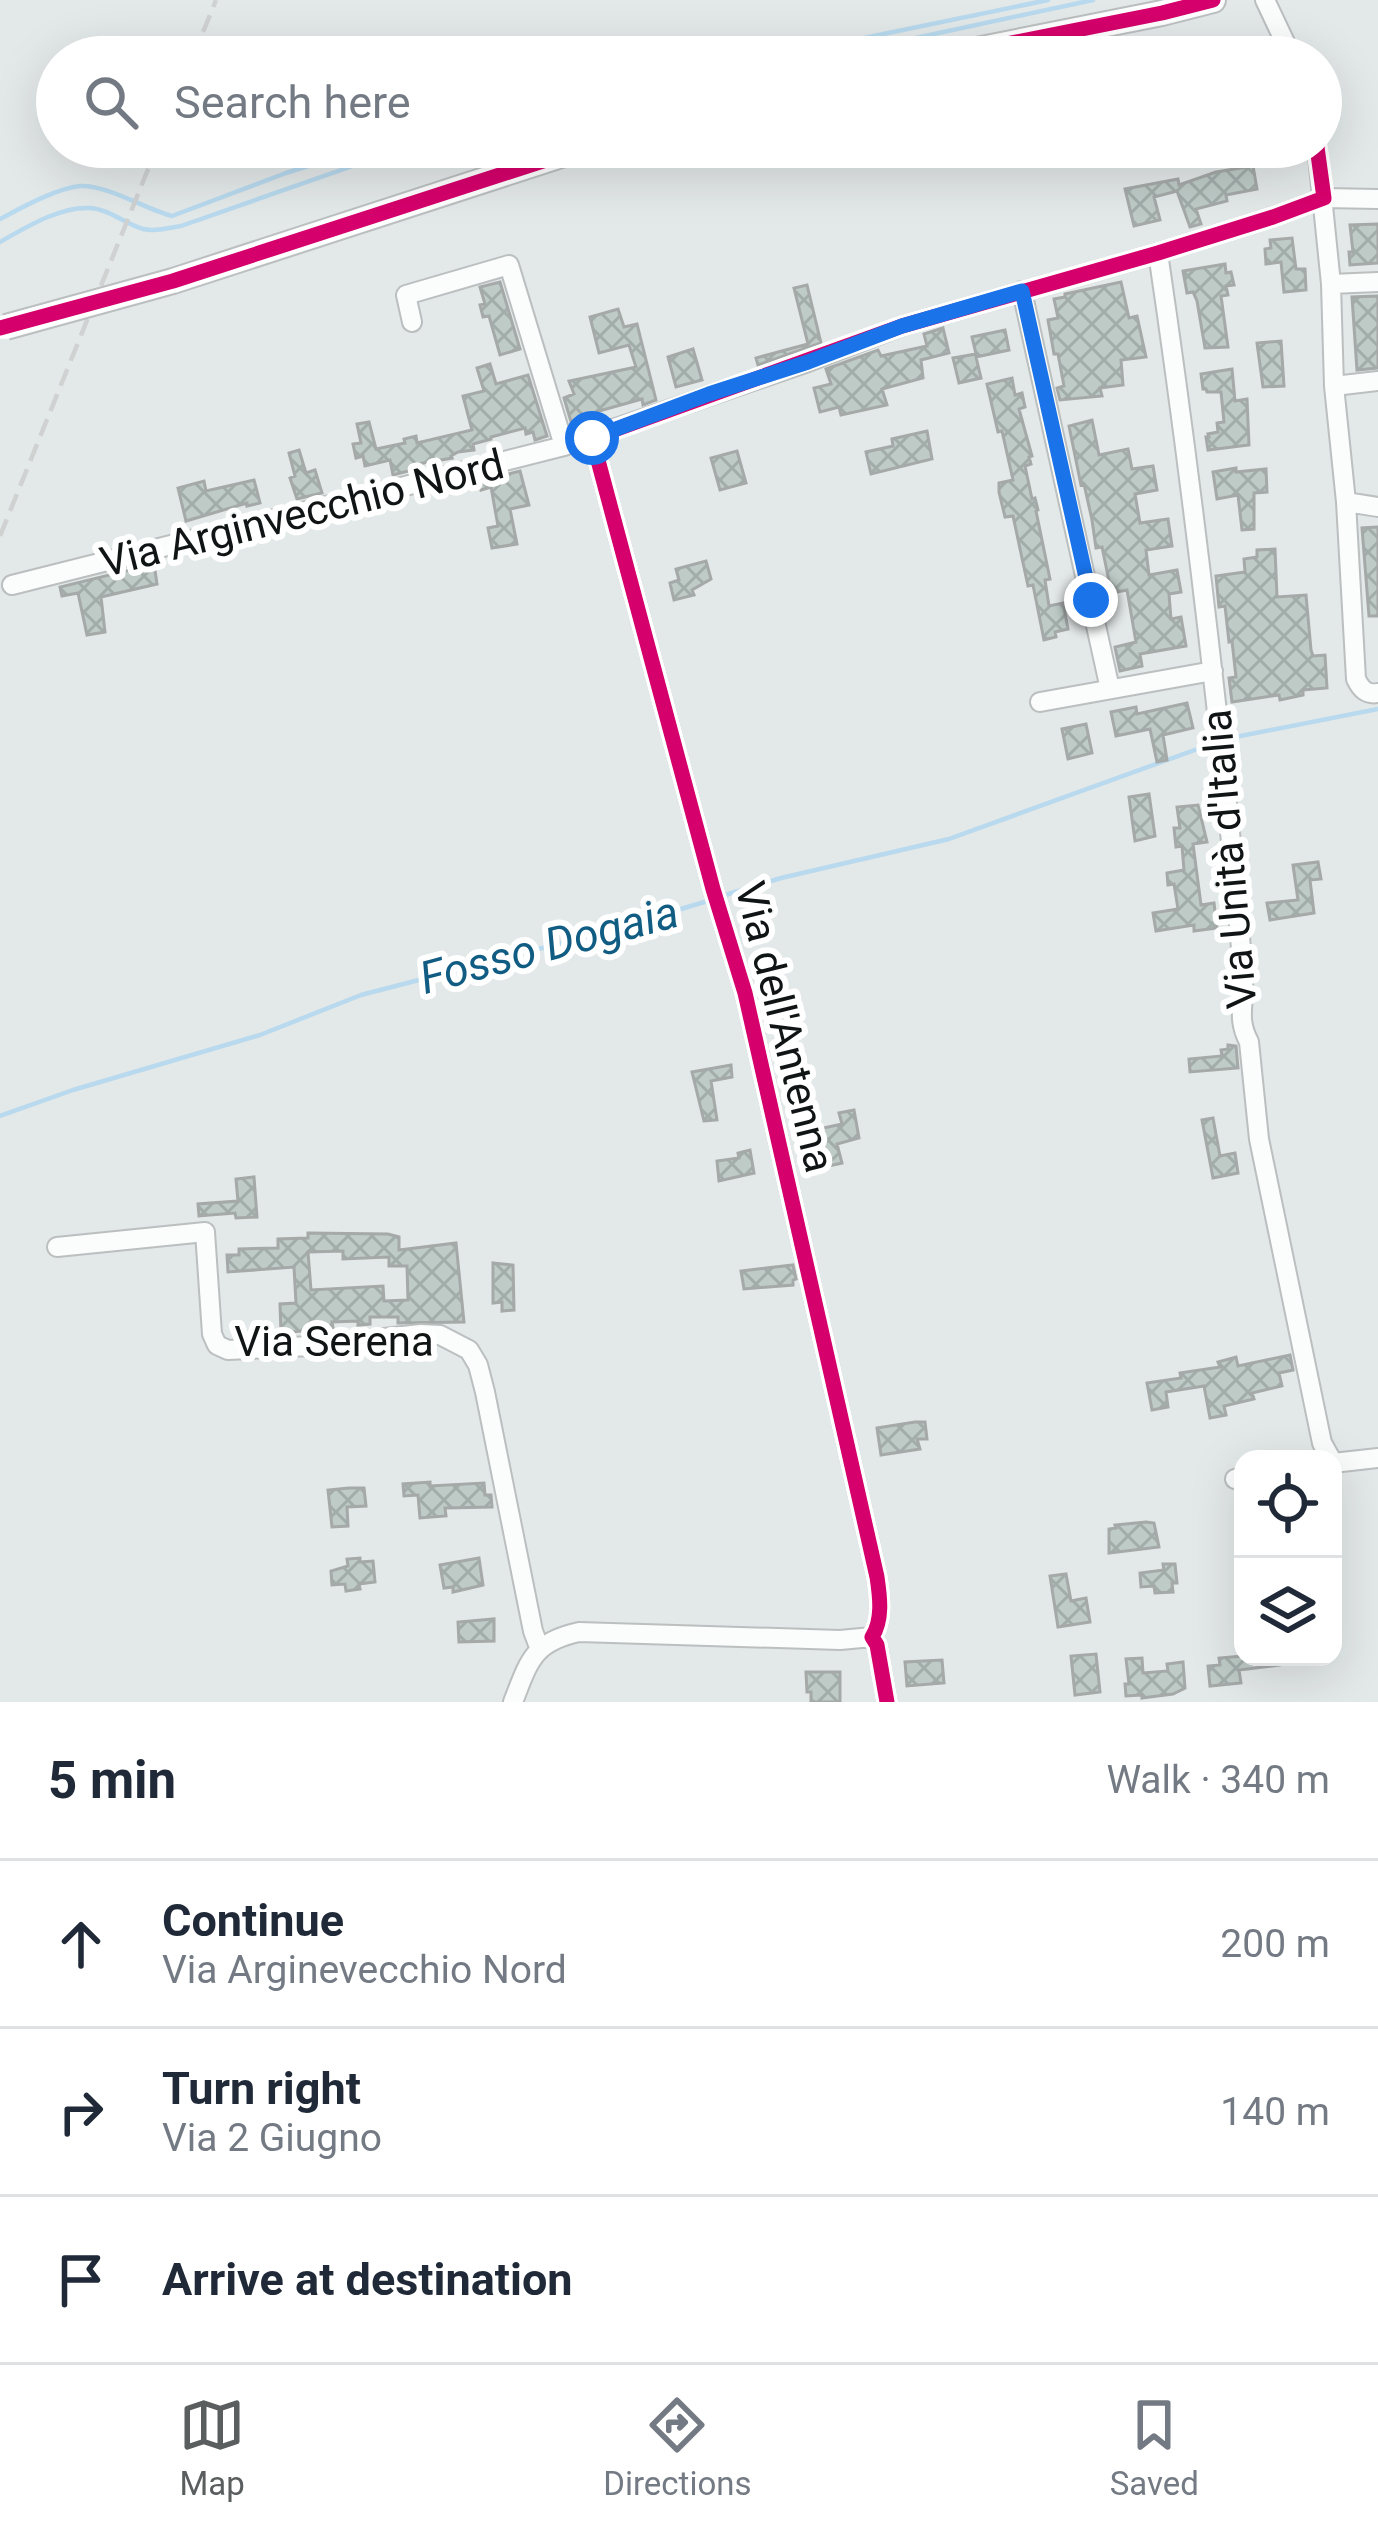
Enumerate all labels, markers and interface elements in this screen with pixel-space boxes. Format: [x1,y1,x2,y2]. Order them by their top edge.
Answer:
search box [36,36,1342,168]
icon: search [78,69,144,135]
text: Search here [174,76,411,129]
route start [565,411,619,465]
street label: Via Arginvecchio Nord [95,439,509,587]
route end [1064,573,1118,627]
street label: Via Unità d'Italia [1192,707,1266,1011]
street label: Via dell'Antenna [725,877,845,1177]
water label: Fosso Dogaia [414,885,684,1005]
street label: Via Serena [234,1317,434,1366]
map controls [1234,1450,1342,1666]
button: locate [1234,1450,1342,1558]
button: layers [1234,1558,1342,1666]
text: 5 min [48,1751,176,1810]
text: Walk · 340 m [1106,1757,1330,1803]
text: Continue [162,1894,344,1947]
icon: ahead [48,1911,114,1977]
text: 200 m [1220,1921,1330,1967]
text: Via Arginevecchio Nord [162,1947,567,1993]
text: Turn right [162,2062,361,2115]
icon: right [48,2079,114,2145]
text: 140 m [1220,2089,1330,2135]
text: Via 2 Giugno [162,2115,382,2161]
icon: arrive [48,2247,114,2313]
text: Arrive at destination [162,2253,573,2306]
tab: Map [179,2392,245,2503]
tab: Directions [603,2392,752,2503]
tab: Saved [1110,2392,1199,2503]

